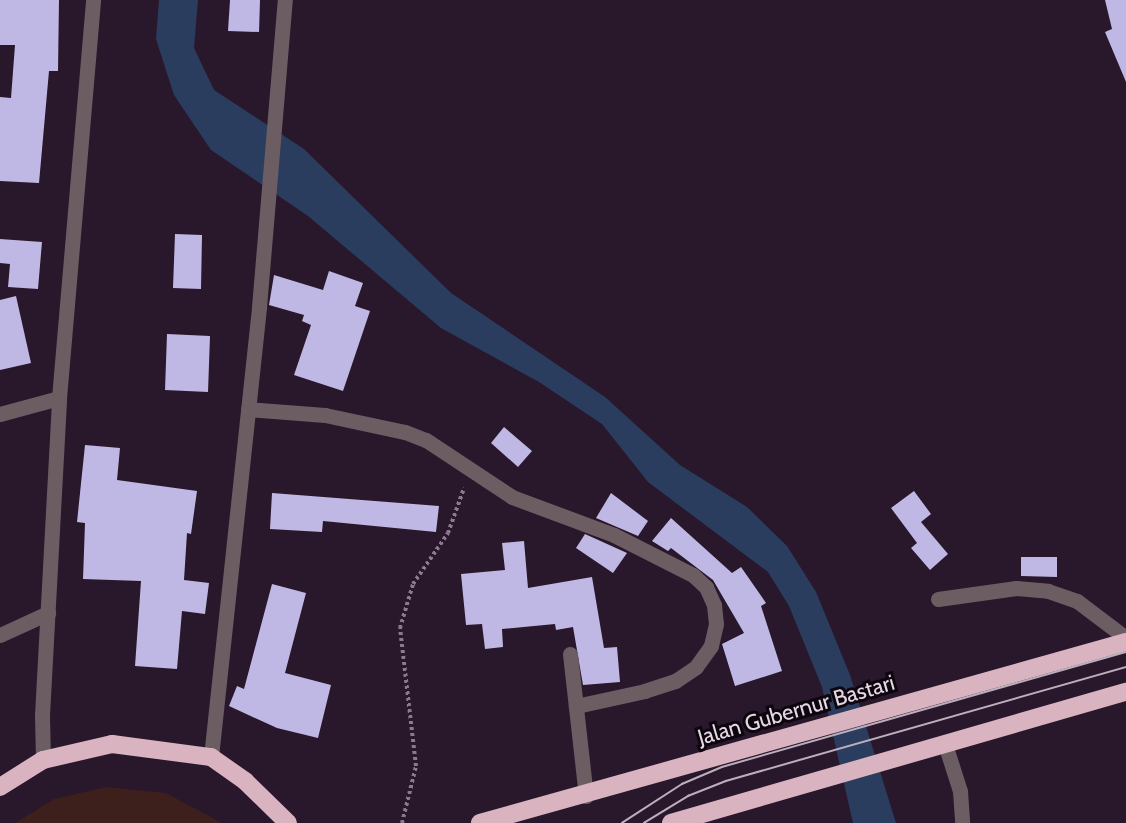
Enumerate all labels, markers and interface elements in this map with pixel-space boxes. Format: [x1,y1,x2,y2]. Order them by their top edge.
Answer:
street label: Jalan Gubernur Bastari [694,669,898,751]

